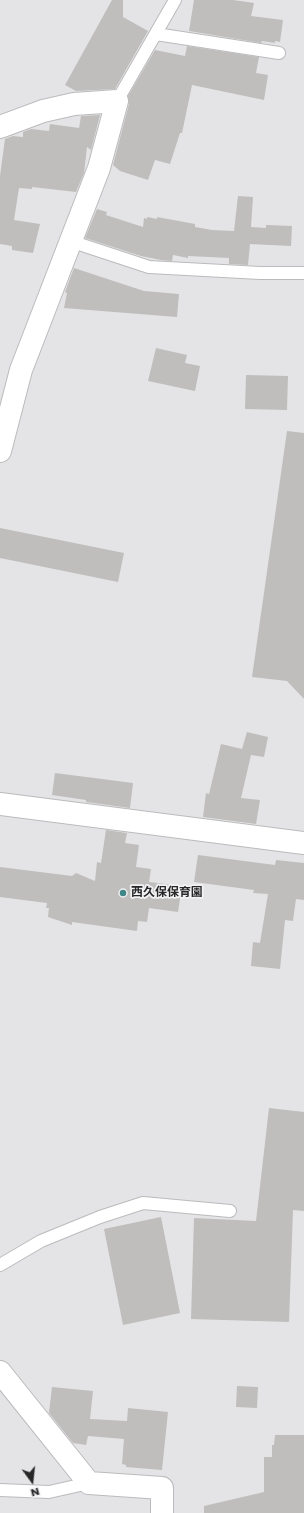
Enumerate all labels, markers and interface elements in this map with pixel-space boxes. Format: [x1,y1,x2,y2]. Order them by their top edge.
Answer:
place label: 西久保保育園 [131,886,203,900]
marker: 西久保保育園 [118,888,128,898]
north arrow [12,1461,52,1501]
text: N [29,1484,41,1501]

